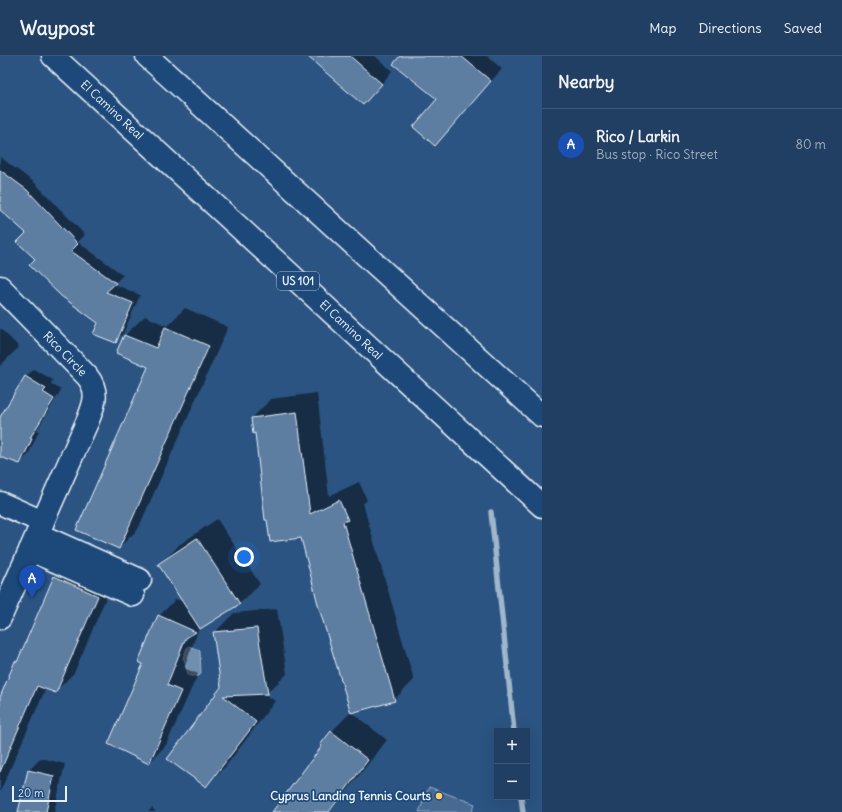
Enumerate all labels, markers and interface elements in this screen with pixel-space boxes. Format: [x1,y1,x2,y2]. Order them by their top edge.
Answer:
text: Waypost [20,16,95,40]
text: Map [649,19,676,37]
text: Directions [698,19,762,37]
text: Saved [784,19,822,37]
text: Nearby [558,71,614,93]
street label: El Camino Real [78,77,147,143]
text: Rico / Larkin [596,127,680,146]
text: A [567,136,575,153]
text: 80 m [795,136,826,153]
text: Bus stop · Rico Street [596,146,718,163]
road number: US 101 [277,272,319,290]
street label: El Camino Real [317,297,386,363]
street label: Rico Circle [40,328,90,379]
your location [234,547,254,567]
pin: A [19,565,45,598]
map controls [494,728,530,800]
button: + [494,728,530,764]
button: − [494,764,530,800]
scale bar [12,784,67,803]
text: 20 m [18,786,44,800]
place label: Cyprus Landing Tennis Courts [270,788,432,804]
marker: Cyprus Landing Tennis Courts [434,791,444,801]

